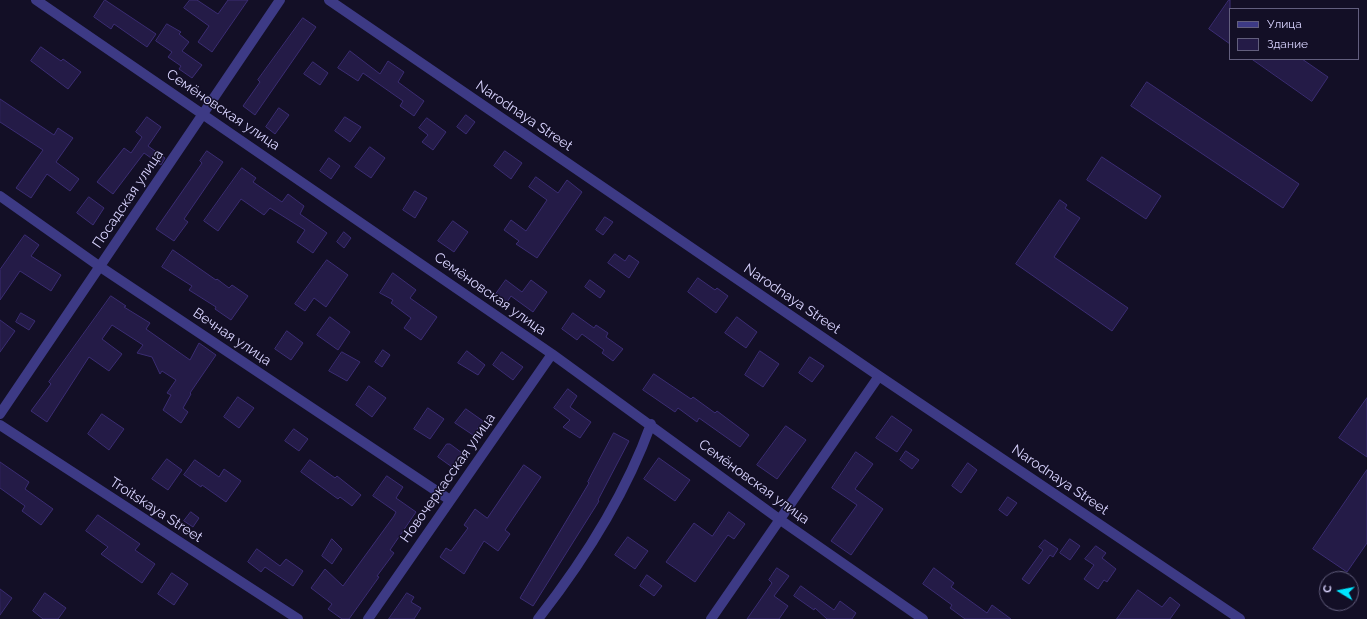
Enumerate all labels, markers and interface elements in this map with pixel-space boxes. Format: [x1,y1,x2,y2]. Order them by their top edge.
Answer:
legend [1229,8,1359,60]
text: Улица [1267,17,1302,31]
text: Здание [1267,37,1308,51]
street label: Семёновская улица [163,66,283,154]
street label: Narodnaya Street [472,77,576,155]
street label: Посадская улица [89,147,167,251]
street label: Семёновская улица [431,249,549,339]
street label: Narodnaya Street [740,260,844,338]
street label: Вечная улица [190,305,274,369]
street label: Новочеркасская улица [397,410,499,546]
street label: Семёновская улица [695,436,813,528]
street label: Narodnaya Street [1008,441,1112,519]
street label: Troitskaya Street [107,474,205,546]
north arrow [1319,571,1359,611]
text: С [1321,584,1335,594]

